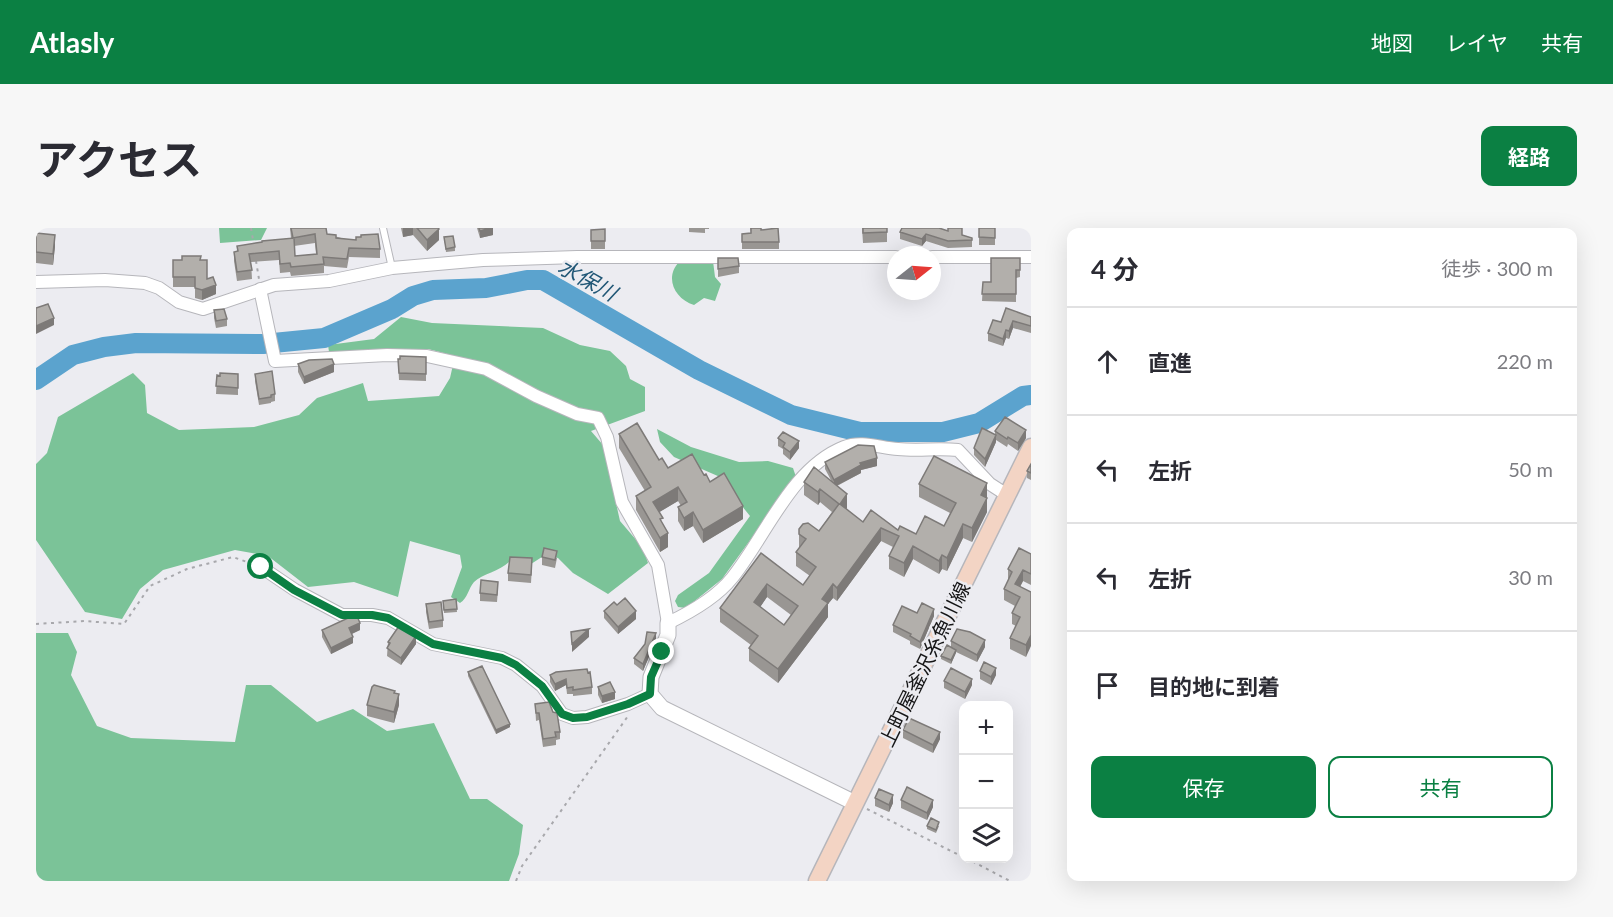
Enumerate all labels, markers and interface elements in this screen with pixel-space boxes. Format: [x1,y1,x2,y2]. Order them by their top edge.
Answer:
text: Atlasly [30,25,114,59]
text: 地図 [1371,30,1413,55]
text: レイヤ [1446,30,1508,55]
text: 共有 [1541,30,1583,55]
button: 経路 [1481,126,1577,186]
text: アクセス [36,134,202,184]
north arrow [887,246,941,300]
water label: 水保川 [554,253,623,306]
text: 4 分 [1091,253,1138,285]
text: 徒歩 · 300 m [1441,256,1553,280]
icon: ahead [1091,345,1124,378]
text: 直進 [1148,349,1192,376]
text: 220 m [1497,349,1553,373]
icon: left [1091,453,1124,486]
text: 左折 [1148,457,1192,484]
text: 50 m [1508,457,1553,481]
route start [247,553,273,579]
icon: left [1091,561,1124,594]
text: 左折 [1148,565,1192,592]
text: 30 m [1508,565,1553,589]
street label: 上町屋釜沢糸魚川線 [874,578,974,750]
route end [648,638,674,664]
icon: arrive [1091,669,1124,702]
text: 目的地に到着 [1148,673,1280,700]
map controls [959,701,1013,863]
button: + [959,701,1013,755]
button: − [959,755,1013,809]
button: 保存 [1091,756,1316,818]
button: 共有 [1328,756,1553,818]
button: layers [959,809,1013,863]

